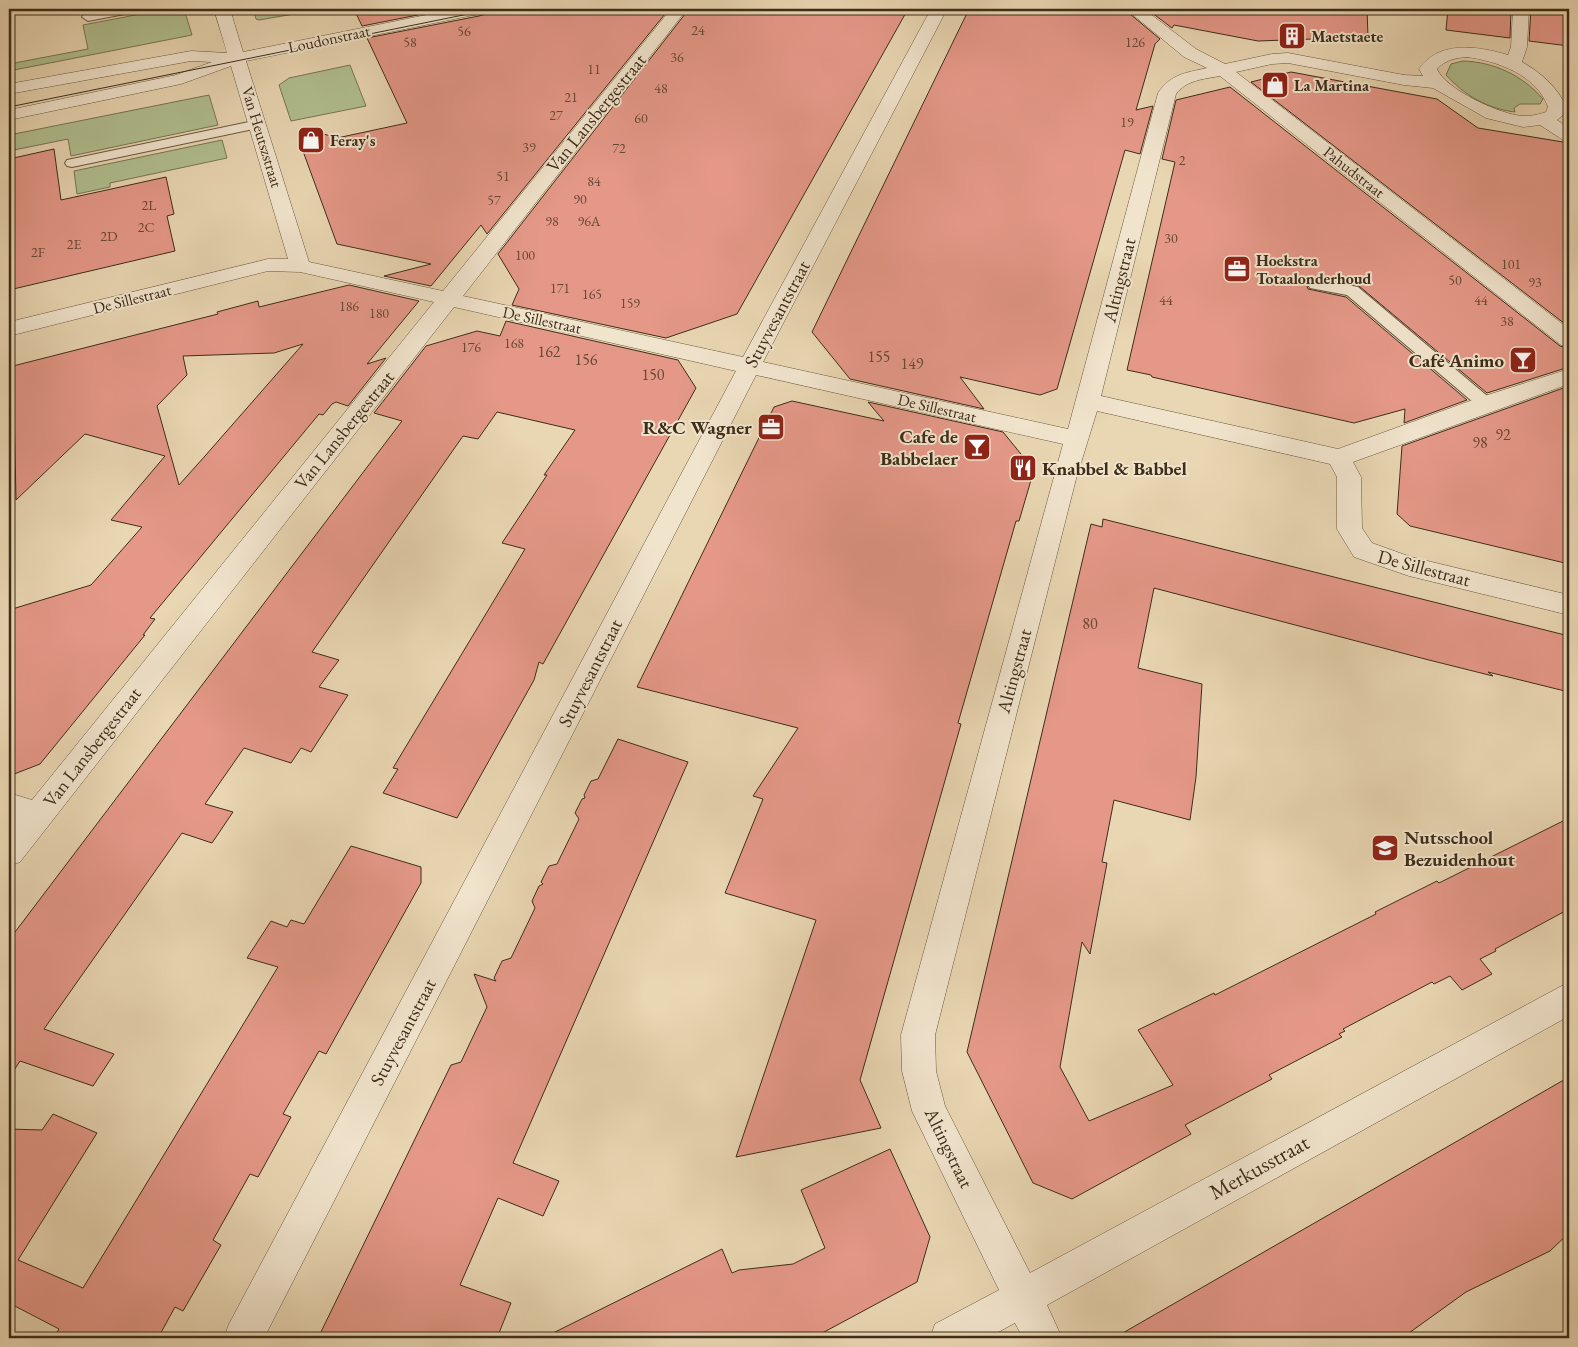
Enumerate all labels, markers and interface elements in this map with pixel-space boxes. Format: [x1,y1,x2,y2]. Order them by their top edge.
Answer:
street label: Loudonstraat [286,20,372,58]
house number: 24 [691,21,705,39]
building icon: Maetstaete [1277,21,1307,51]
house number: 56 [457,22,471,40]
place label: Maetstaete [1311,26,1383,47]
house number: 58 [403,33,417,51]
house number: 126 [1125,33,1145,51]
street label: Van Lansbergestraat [540,48,652,178]
house number: 36 [670,48,684,66]
house number: 11 [587,60,601,78]
shop icon: La Martina [1260,70,1290,100]
place label: La Martina [1294,75,1370,96]
house number: 48 [654,79,668,97]
street label: Van Heutszstraat [237,84,287,190]
house number: 21 [564,88,578,106]
house number: 27 [549,106,563,124]
house number: 60 [634,109,648,127]
house number: 19 [1120,113,1134,131]
shop icon: Feray's [296,125,326,155]
place label: Feray's [330,130,376,151]
house number: 39 [522,138,536,156]
house number: 72 [612,139,626,157]
street label: Pahudstraat [1319,141,1389,203]
house number: 2 [1179,151,1186,169]
house number: 51 [496,167,510,185]
house number: 84 [587,172,601,190]
house number: 90 [573,190,587,208]
house number: 57 [487,191,501,209]
house number: 2L [142,196,157,214]
house number: 98 [545,212,559,230]
house number: 96A [577,212,601,230]
house number: 2C [138,218,154,236]
house number: 2D [100,227,118,245]
house number: 30 [1164,229,1178,247]
house number: 2E [67,235,81,253]
street label: Altingstraat [1096,235,1142,326]
house number: 2F [31,243,45,261]
house number: 100 [515,246,535,264]
place label: Hoekstra Totaalonderhoud [1256,250,1372,289]
office icon: Hoekstra Totaalonderhoud [1222,254,1252,284]
house number: 101 [1501,255,1521,273]
street label: Stuyvesantstraat [738,256,816,372]
house number: 50 [1448,271,1462,289]
house number: 93 [1528,273,1542,291]
street label: De Sillestraat [91,279,173,319]
house number: 171 [550,279,570,297]
house number: 165 [582,285,602,303]
house number: 44 [1159,291,1173,309]
house number: 44 [1474,291,1488,309]
house number: 159 [620,294,640,312]
house number: 186 [339,297,359,315]
street label: De Sillestraat [501,301,583,339]
house number: 180 [369,304,389,322]
house number: 38 [1500,312,1514,330]
house number: 168 [504,334,524,352]
house number: 176 [461,338,481,356]
house number: 162 [537,341,561,362]
bar icon: Café Animo [1508,345,1538,375]
house number: 155 [867,346,891,367]
place label: Café Animo [1409,348,1504,373]
house number: 156 [574,349,598,370]
house number: 149 [900,353,924,374]
house number: 150 [641,364,665,385]
street label: Van Lansbergestraat [288,365,400,495]
street label: De Sillestraat [896,389,978,427]
office icon: R&C Wagner [756,412,786,442]
place label: R&C Wagner [643,415,752,440]
place label: Cafe de Babbelaer [880,424,958,471]
house number: 92 [1495,424,1511,445]
bar icon: Cafe de Babbelaer [962,432,992,462]
house number: 98 [1472,432,1488,453]
restaurant icon: Knabbel & Babbel [1008,453,1038,483]
place label: Knabbel & Babbel [1042,456,1187,481]
street label: De Sillestraat [1375,544,1473,592]
house number: 80 [1082,613,1098,634]
street label: Stuyvesantstraat [552,615,628,731]
street label: Altingstraat [991,626,1037,717]
street label: Van Lansbergestraat [37,682,147,812]
place label: Nutsschool Bezuidenhout [1404,825,1515,872]
school or university icon: Nutsschool Bezuidenhout [1370,833,1400,863]
street label: Stuyvesantstraat [364,974,442,1090]
street label: Altingstraat [918,1103,979,1192]
street label: Merkusstraat [1204,1128,1314,1206]

